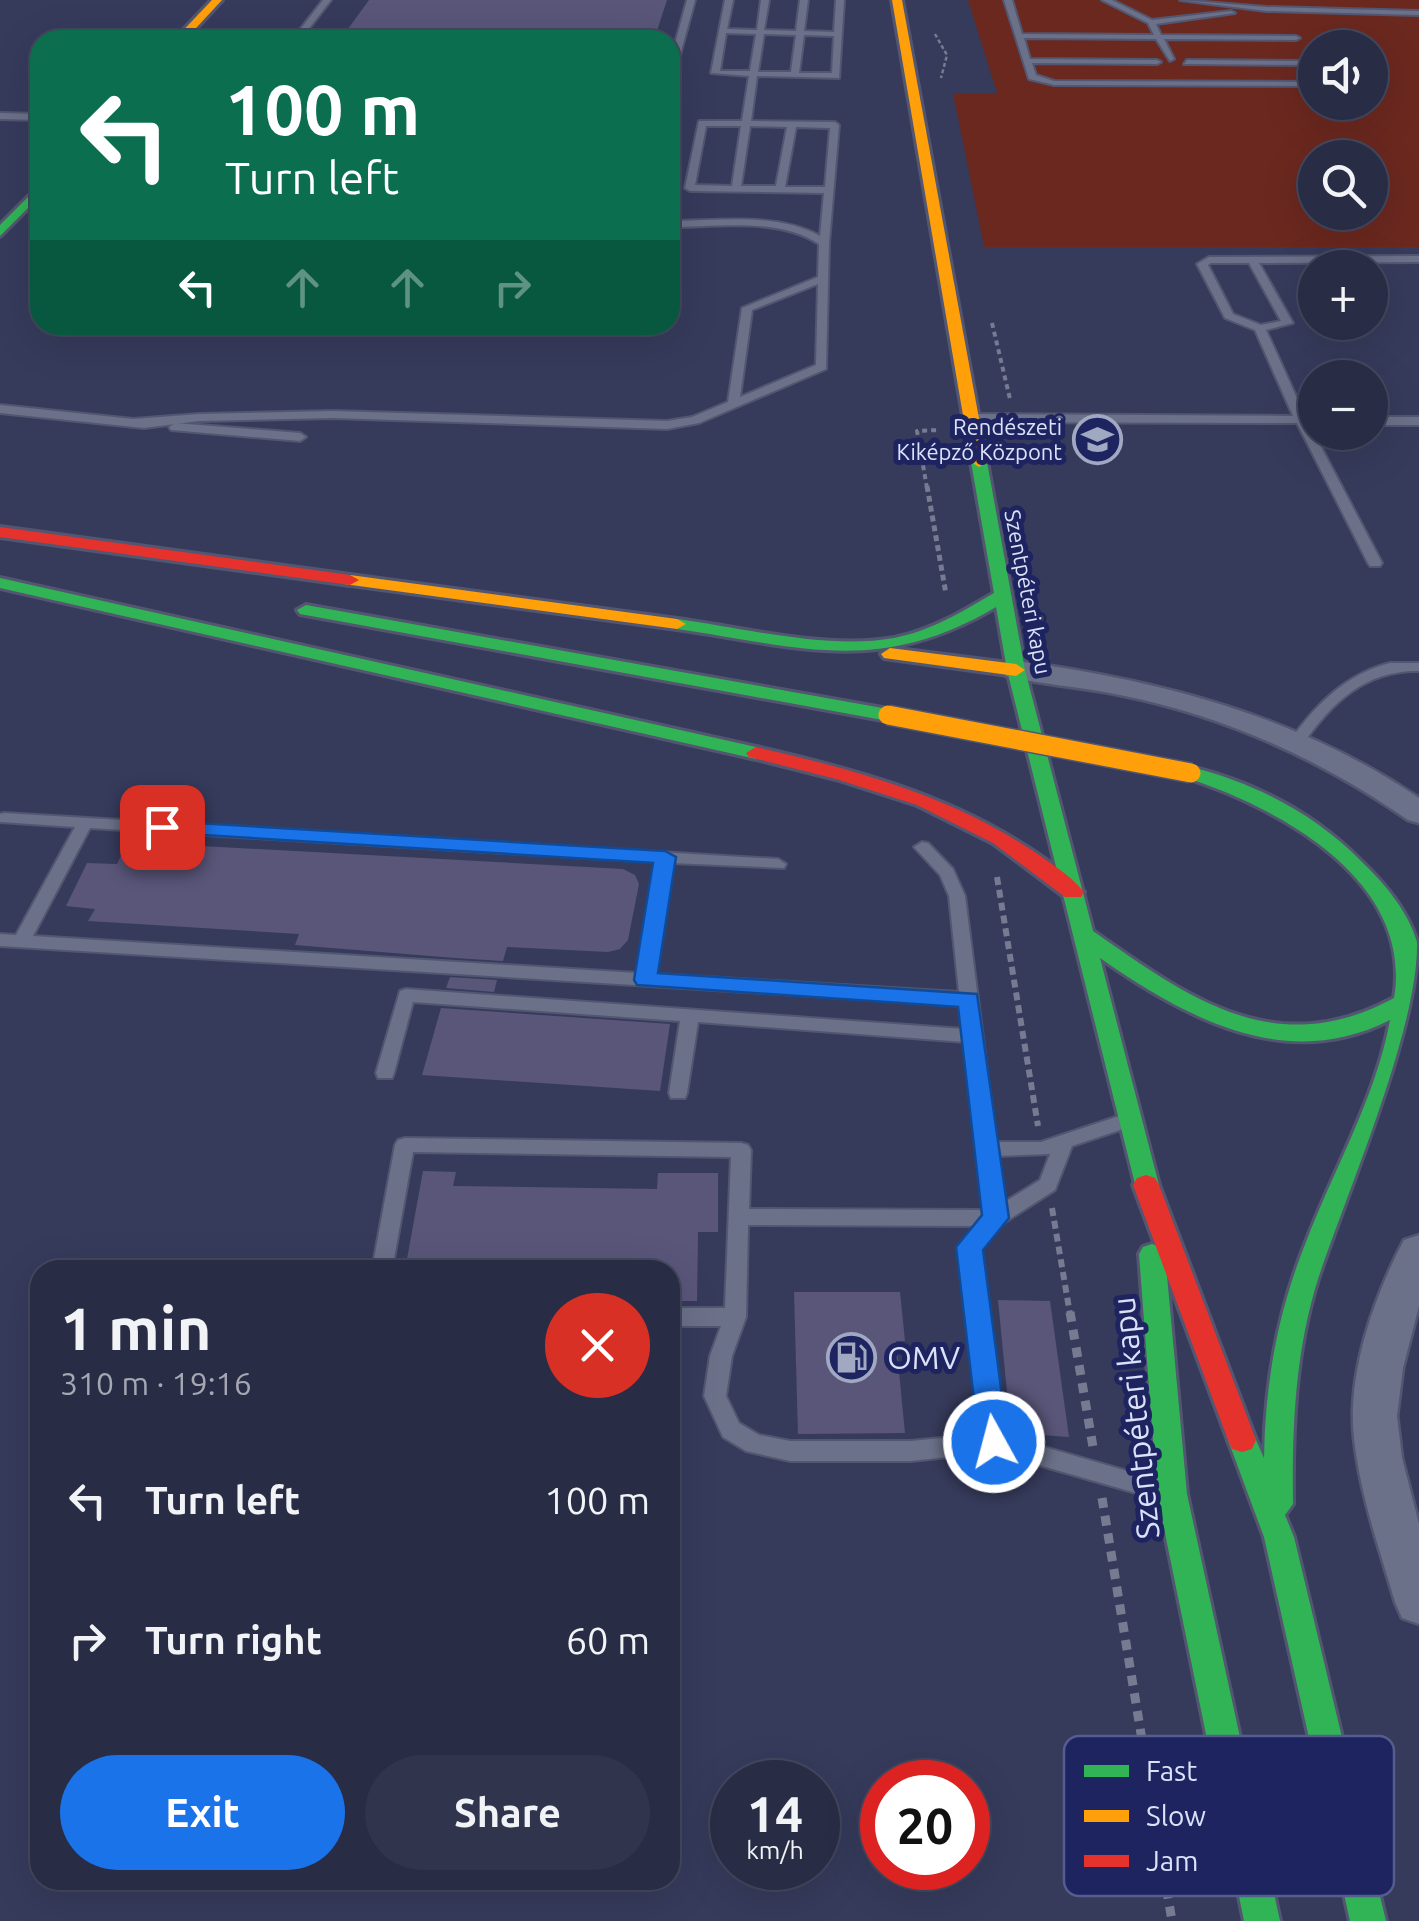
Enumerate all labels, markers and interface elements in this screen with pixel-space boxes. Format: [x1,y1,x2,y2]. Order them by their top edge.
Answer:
map controls [1298,30,1388,450]
button: sound [1298,30,1388,120]
icon: left [60,70,190,200]
text: 100 m [225,70,420,148]
button: search [1298,140,1388,230]
text: Turn left [225,152,399,203]
button: + [1298,250,1388,340]
icon: left [170,260,225,315]
icon: ahead [275,260,330,315]
icon: ahead [380,260,435,315]
icon: right [485,260,540,315]
button: − [1298,360,1388,450]
place label: Rendészeti Kiképző Központ [897,414,1062,464]
school or university icon: Rendészeti Kiképző Központ [1071,414,1123,466]
street label: Szentpéteri kapu [1000,507,1057,676]
pin [120,785,205,870]
icon: arrive [135,800,190,855]
button: close [545,1293,650,1398]
text: 1 min [60,1294,212,1361]
street label: Szentpéteri kapu [1104,1295,1166,1541]
fuel station icon: OMV [826,1332,878,1384]
place label: OMV [887,1339,960,1375]
text: 310 m · 19:16 [60,1365,252,1401]
position arrow [942,1390,1046,1494]
icon: left [60,1473,115,1528]
text: Turn left [145,1479,300,1521]
text: 100 m [544,1479,650,1521]
icon: right [60,1613,115,1668]
text: Turn right [145,1619,322,1661]
text: 60 m [566,1619,650,1661]
legend [1064,1736,1394,1896]
button: Exit [60,1755,345,1870]
button: Share [365,1755,650,1870]
text: Fast [1146,1755,1197,1786]
speed limit sign: 20 [860,1760,990,1890]
text: 14 [747,1785,803,1841]
text: Slow [1146,1800,1206,1831]
text: km/h [746,1836,804,1864]
text: Jam [1146,1845,1198,1876]

